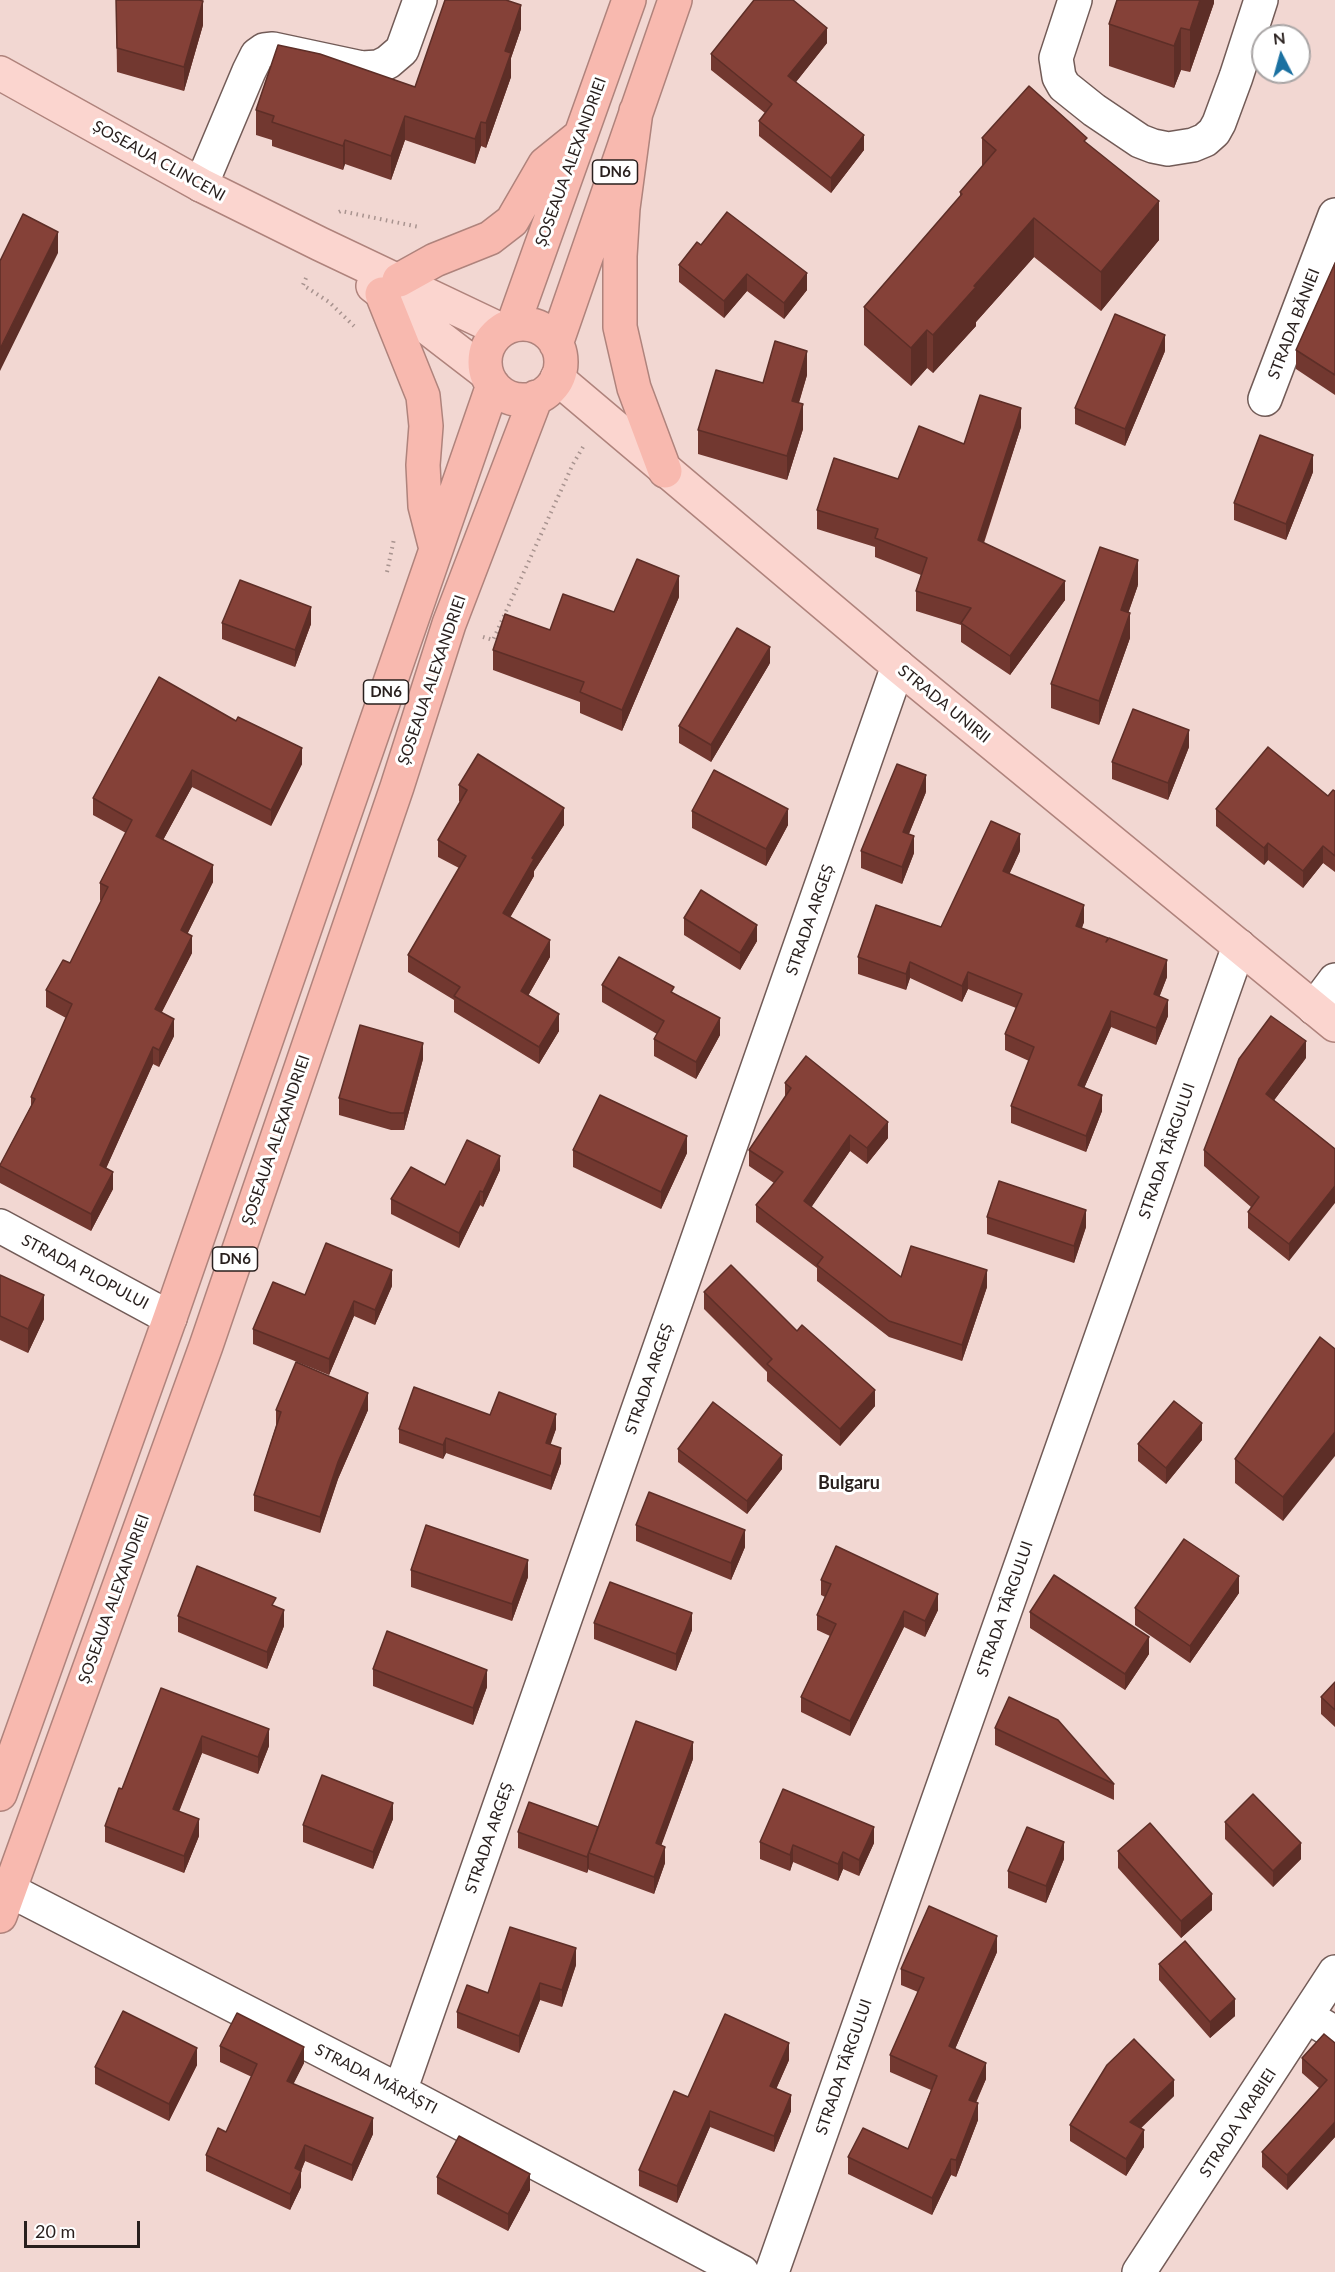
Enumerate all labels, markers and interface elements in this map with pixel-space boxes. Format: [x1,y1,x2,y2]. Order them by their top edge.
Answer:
north arrow [1251,24,1311,84]
text: N [1272,27,1286,48]
street label: ȘOSEAUA ALEXANDRIEI [531,75,611,249]
street label: ȘOSEAUA CLINCENI [89,117,229,205]
road number: DN6 [592,160,638,184]
street label: STRADA BĂNIEI [1264,266,1324,382]
street label: ȘOSEAUA ALEXANDRIEI [394,592,470,768]
street label: STRADA UNIRII [894,661,994,747]
road number: DN6 [364,680,408,704]
street label: STRADA ARGEȘ [782,862,838,978]
street label: ȘOSEAUA ALEXANDRIEI [238,1052,314,1228]
street label: STRADA TÂRGULUI [1135,1081,1199,1221]
street label: STRADA PLOPULUI [18,1230,152,1314]
road number: DN6 [212,1247,258,1271]
street label: STRADA ARGEȘ [621,1321,677,1437]
district label: Bulgaru [818,1472,880,1494]
street label: ȘOSEAUA ALEXANDRIEI [74,1512,154,1686]
street label: STRADA TÂRGULUI [973,1539,1037,1679]
street label: STRADA ARGEȘ [461,1780,517,1896]
street label: STRADA TÂRGULUI [812,1997,876,2137]
street label: STRADA MĂRĂȘTI [312,2040,440,2118]
street label: STRADA VRABIEI [1196,2065,1280,2181]
scale bar [27,2209,142,2247]
text: 20 m [35,2220,75,2242]

